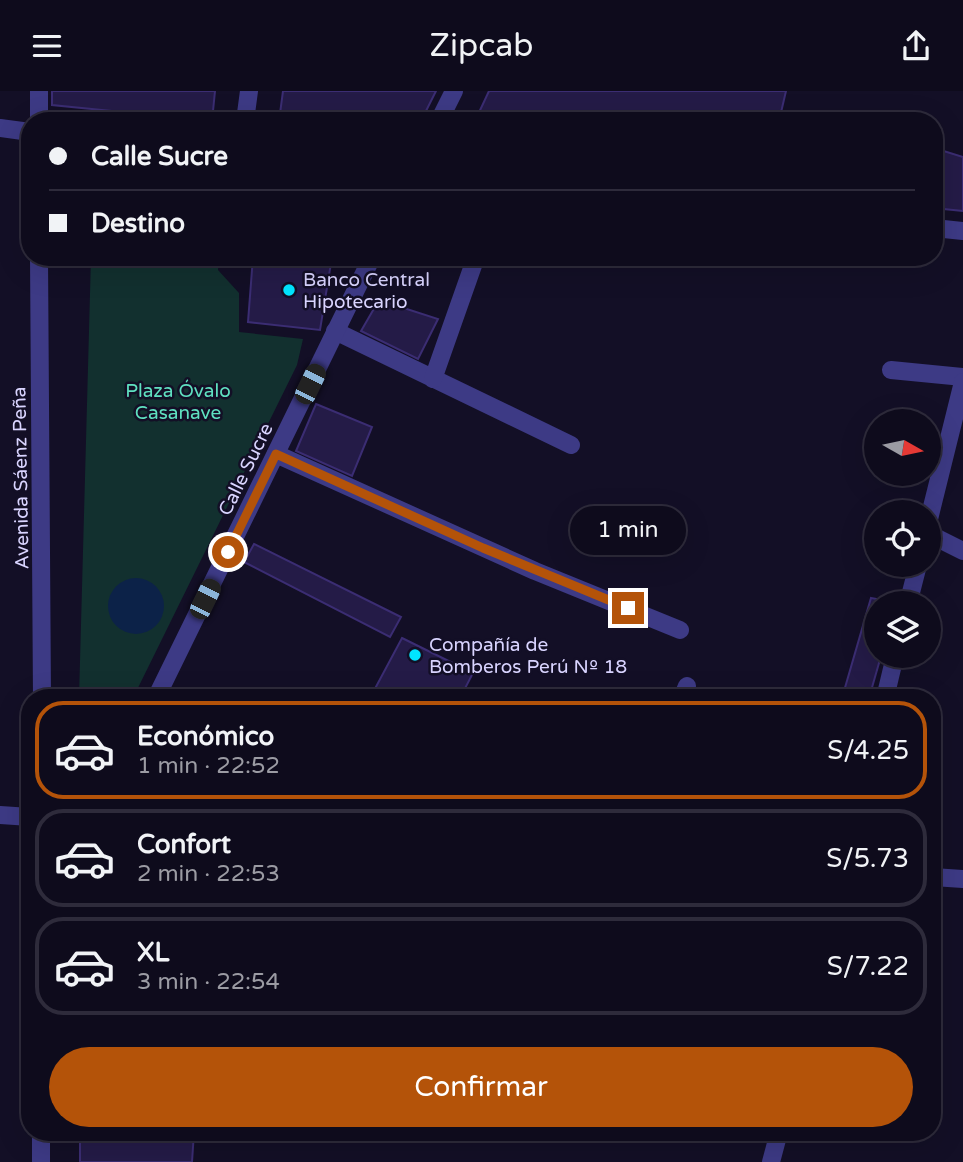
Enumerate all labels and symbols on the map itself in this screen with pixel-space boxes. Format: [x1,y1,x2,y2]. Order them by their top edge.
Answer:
place label: Banco Central Hipotecario [303,269,430,313]
marker: Banco Central Hipotecario [281,282,297,298]
car [292,361,329,407]
park label: Plaza Óvalo Casanave [125,379,231,424]
street label: Avenida Sáenz Peña [8,386,34,570]
north arrow [864,409,942,487]
street label: Calle Sucre [214,420,278,519]
callout: 1 min [570,507,686,555]
route start [212,536,244,568]
car [187,576,224,622]
route end [612,592,644,624]
place label: Compañía de Bomberos Perú Nº 18 [429,634,627,678]
marker: Compañía de Bomberos Perú Nº 18 [407,647,423,663]

